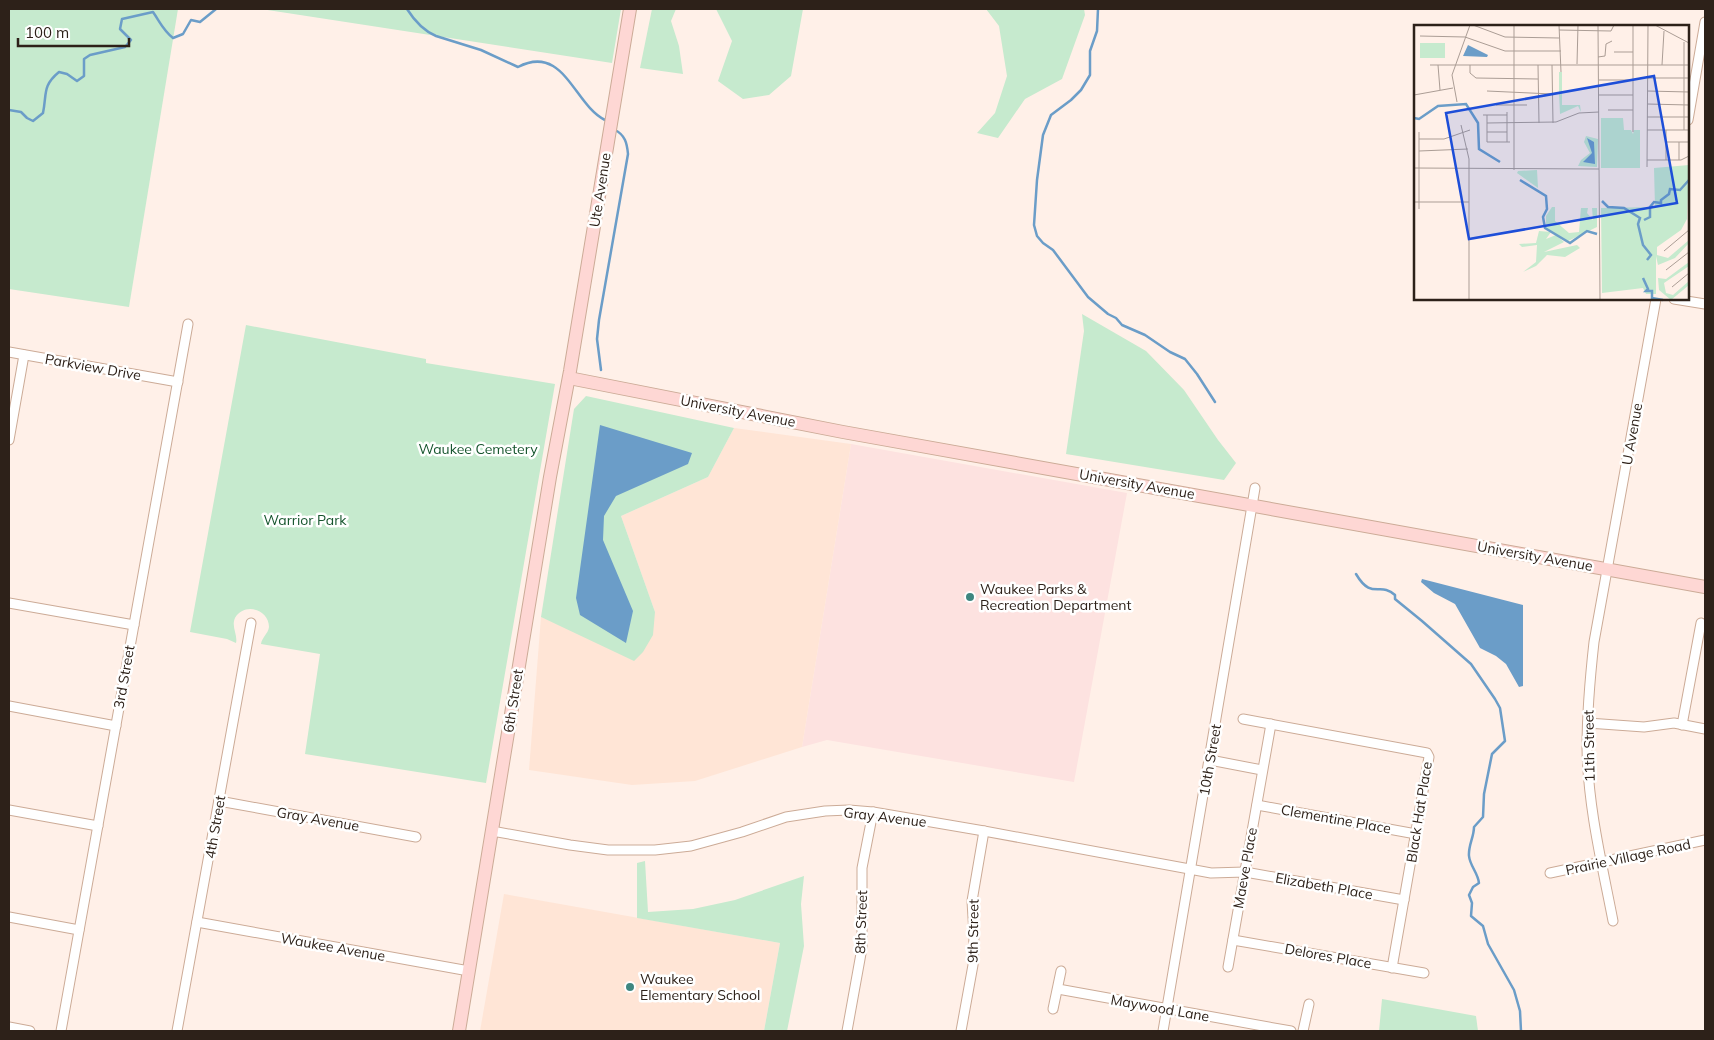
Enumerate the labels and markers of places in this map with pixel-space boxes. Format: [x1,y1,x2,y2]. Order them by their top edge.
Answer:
place label: Waukee Parks & Recreation Department [980,580,1132,614]
marker: Waukee Parks & Recreation Department [964,591,976,603]
place label: Waukee Elementary School [640,970,760,1004]
marker: Waukee Elementary School [624,981,636,993]

